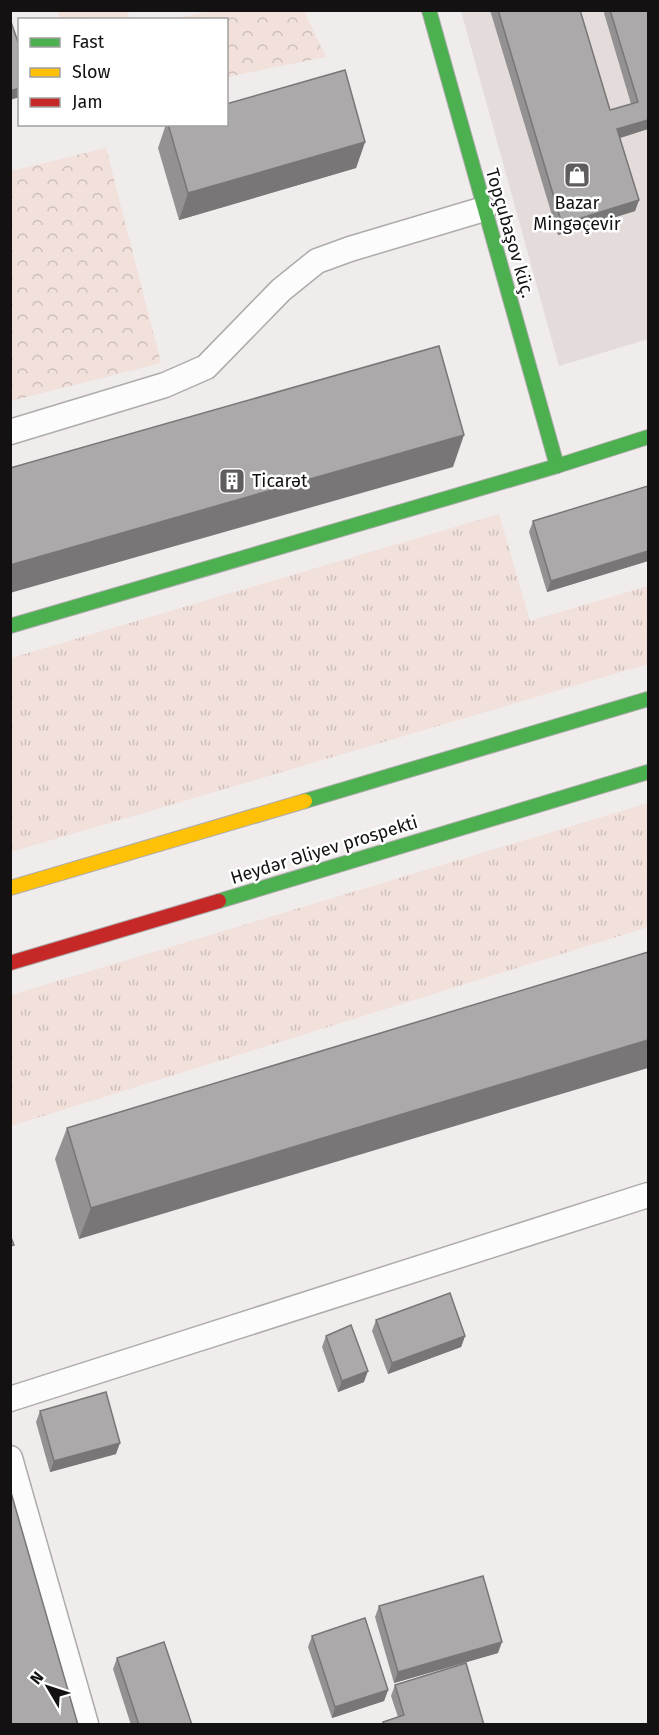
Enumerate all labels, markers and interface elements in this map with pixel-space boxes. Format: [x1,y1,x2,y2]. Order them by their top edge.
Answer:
legend [18,18,228,126]
text: Fast [72,31,105,53]
text: Slow [72,61,111,83]
text: Jam [72,91,103,113]
shop icon: Bazar Mingəçevir [562,160,592,190]
street label: Topçubaşov küç. [481,166,539,300]
place label: Bazar Mingəçevir [533,192,621,235]
building icon: Ticarət [217,466,247,496]
place label: Ticarət [252,470,308,492]
street label: Heydər Əliyev prospekti [228,811,420,889]
north arrow [18,1657,78,1717]
text: N [26,1668,47,1688]

